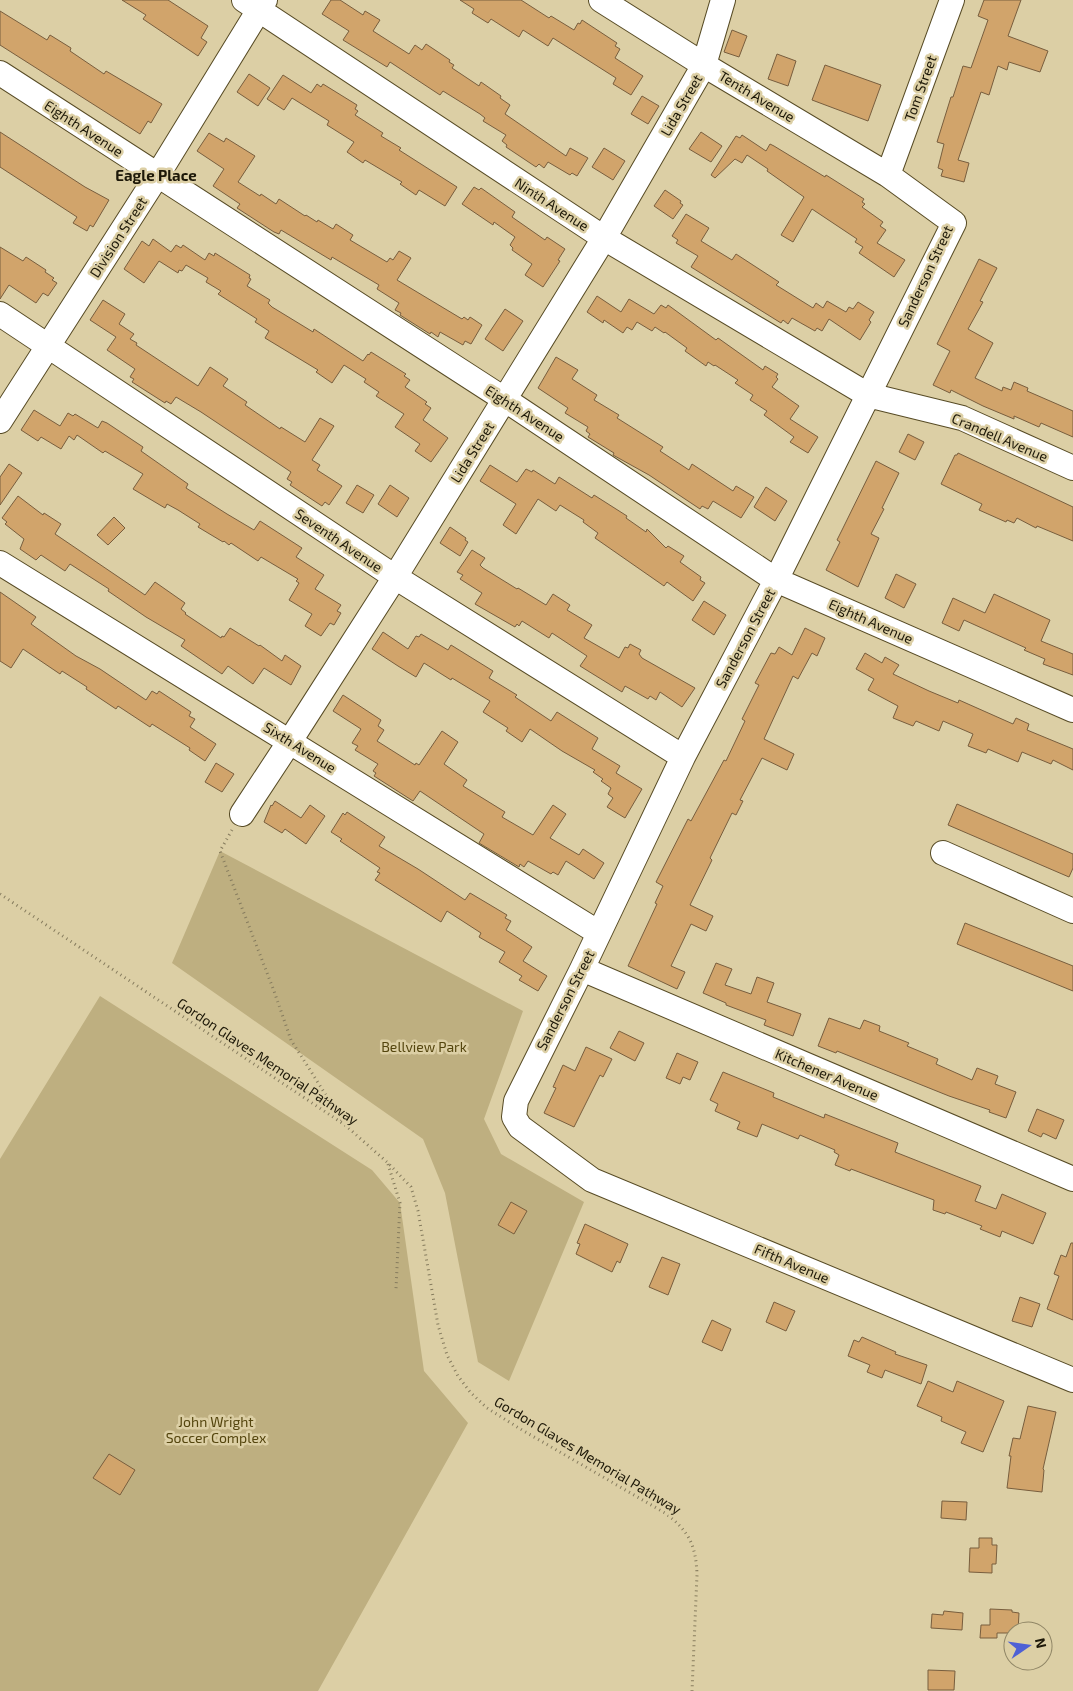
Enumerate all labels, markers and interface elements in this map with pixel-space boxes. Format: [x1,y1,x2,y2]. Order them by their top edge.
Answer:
street label: Tom Street [900,53,940,123]
street label: Tenth Avenue [716,67,798,125]
street label: Lida Street [657,71,705,139]
street label: Eighth Avenue [41,96,127,160]
district label: Eagle Place [115,166,197,184]
street label: Ninth Avenue [512,174,592,234]
street label: Division Street [86,194,150,280]
street label: Sanderson Street [894,223,956,329]
street label: Eighth Avenue [482,381,568,445]
street label: Crandell Avenue [949,409,1051,465]
street label: Lida Street [447,418,497,486]
street label: Seventh Avenue [292,505,386,575]
street label: Sanderson Street [712,585,778,691]
street label: Eighth Avenue [826,595,916,647]
street label: Sixth Avenue [261,718,339,776]
street label: Sanderson Street [532,947,598,1053]
street label: Gordon Glaves Memorial Pathway [174,994,362,1128]
park label: Bellview Park [381,1038,467,1055]
street label: Kitchener Avenue [773,1045,881,1103]
street label: Fifth Avenue [752,1240,832,1286]
street label: Gordon Glaves Memorial Pathway [492,1392,685,1518]
park label: John Wright Soccer Complex [166,1413,267,1446]
north arrow [1003,1621,1053,1671]
text: N [1032,1636,1051,1650]

